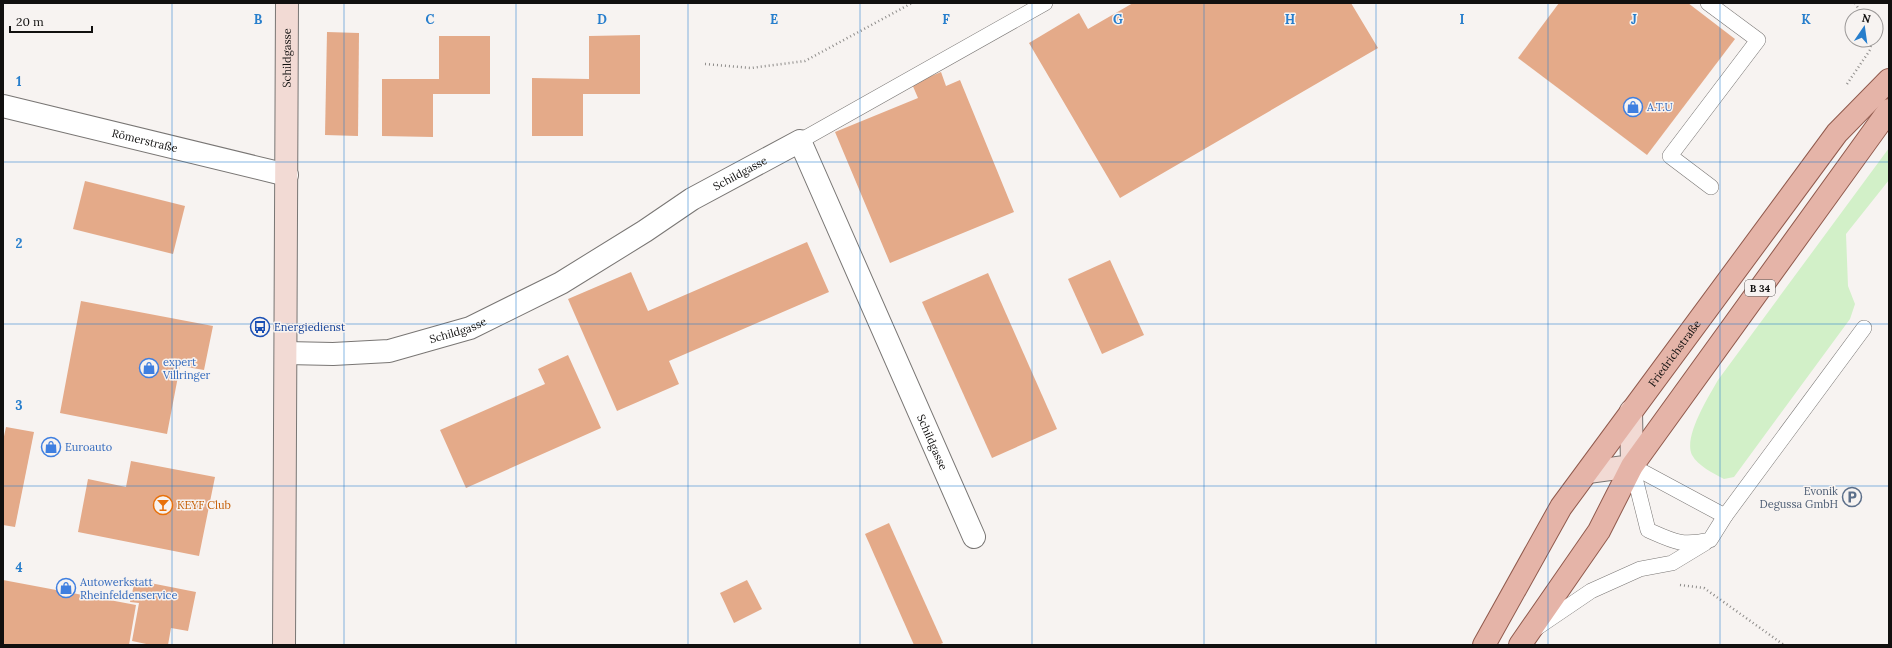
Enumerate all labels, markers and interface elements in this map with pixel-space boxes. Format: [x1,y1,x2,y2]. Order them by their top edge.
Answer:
scale bar [10,8,92,34]
north arrow [1844,8,1884,48]
text: N [1861,10,1872,26]
text: B [254,11,263,28]
text: C [426,11,435,28]
text: D [597,11,607,28]
text: E [770,11,778,28]
text: F [942,11,950,28]
text: G [1113,11,1123,28]
text: H [1285,11,1295,28]
text: I [1459,11,1465,28]
text: J [1631,11,1637,28]
text: K [1801,11,1811,28]
text: 20 m [16,14,44,29]
street label: Schildgasse [280,28,294,88]
text: 1 [16,73,22,90]
shop icon: A.T.U [1622,96,1644,118]
place label: A.T.U [1646,100,1673,114]
street label: Römerstraße [111,126,179,155]
street label: Schildgasse [711,153,770,193]
text: 2 [16,235,23,252]
road number: B 34 [1745,280,1775,296]
street label: Schildgasse [428,314,489,346]
bus stop icon: Energiedienst [249,316,271,338]
street label: Friedrichstraße [1645,317,1704,390]
place label: Energiedienst [274,320,346,334]
place label: expert Villringer [162,355,211,382]
shop icon: expert Villringer [138,357,160,379]
text: 3 [15,397,23,414]
street label: Schildgasse [914,412,951,472]
shop icon: Euroauto [40,436,62,458]
place label: Euroauto [65,440,112,454]
place label: Evonik Degussa GmbH [1760,484,1838,511]
parking icon: Evonik Degussa GmbH [1841,486,1863,508]
bar icon: KEYF Club [152,494,174,516]
place label: KEYF Club [177,498,231,512]
text: 4 [15,559,23,576]
place label: Autowerkstatt Rheinfeldenservice [79,575,177,602]
shop icon: Autowerkstatt Rheinfeldenservice [55,577,77,599]

